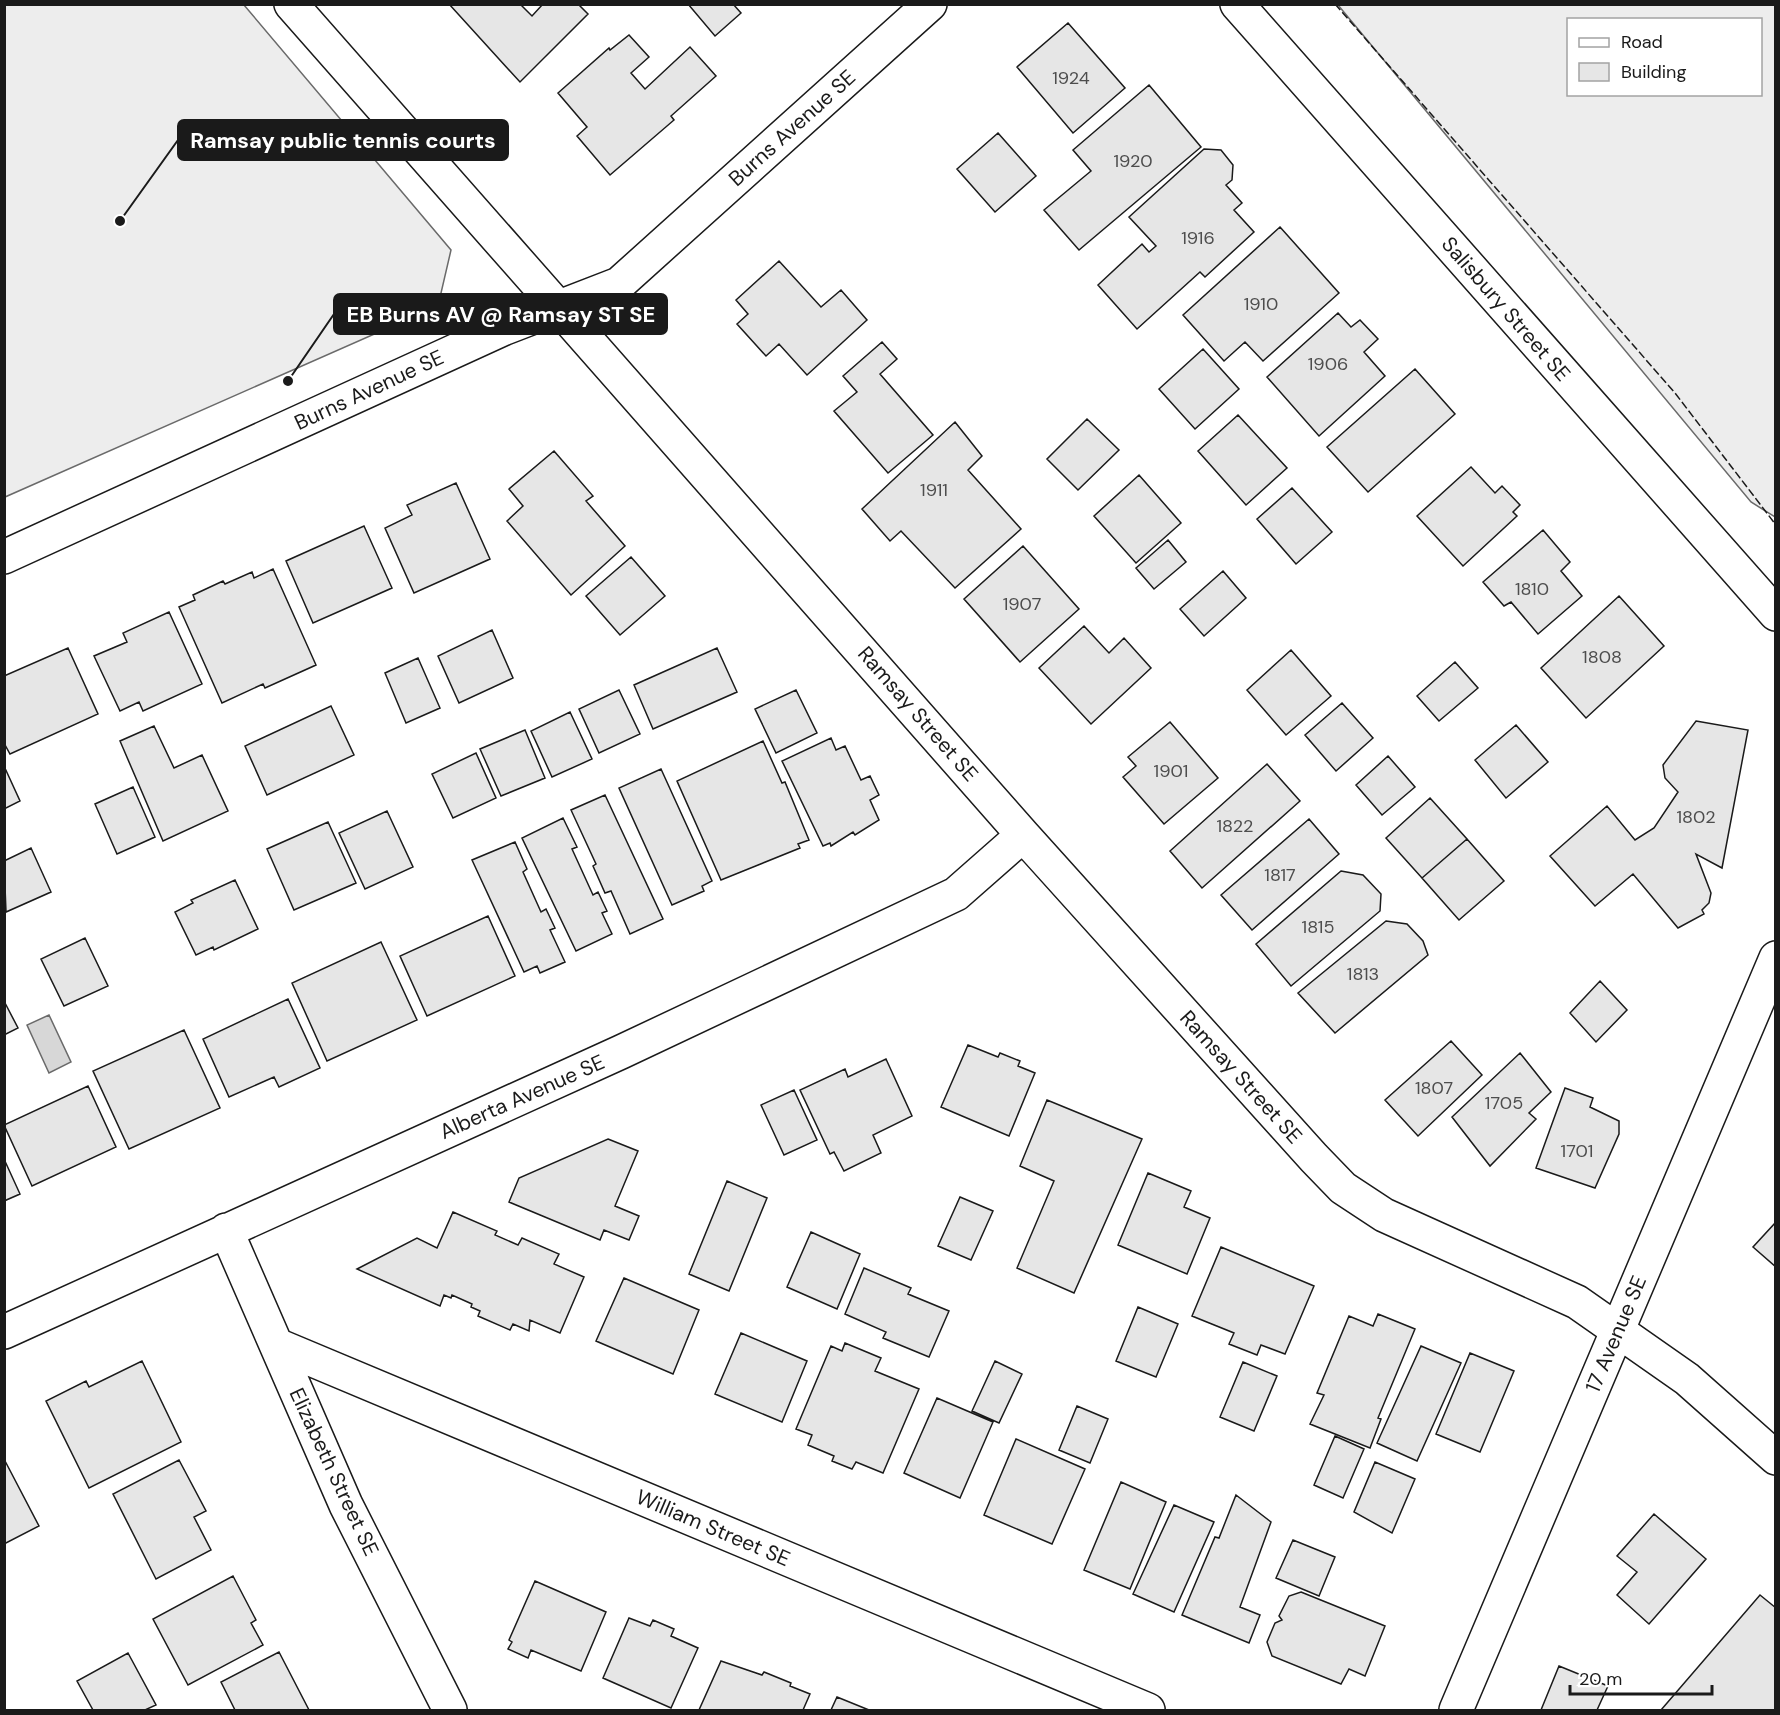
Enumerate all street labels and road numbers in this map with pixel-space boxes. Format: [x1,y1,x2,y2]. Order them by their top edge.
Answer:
street label: Burns Avenue SE [723,64,861,192]
street label: Salisbury Street SE [1435,231,1577,387]
street label: Burns Avenue SE [290,343,448,437]
street label: Ramsay Street SE [852,641,984,787]
street label: Ramsay Street SE [1174,1004,1308,1150]
street label: Alberta Avenue SE [435,1048,609,1146]
street label: 17 Avenue SE [1579,1271,1653,1397]
street label: Elizabeth Street SE [283,1383,385,1561]
street label: William Street SE [632,1483,794,1573]

